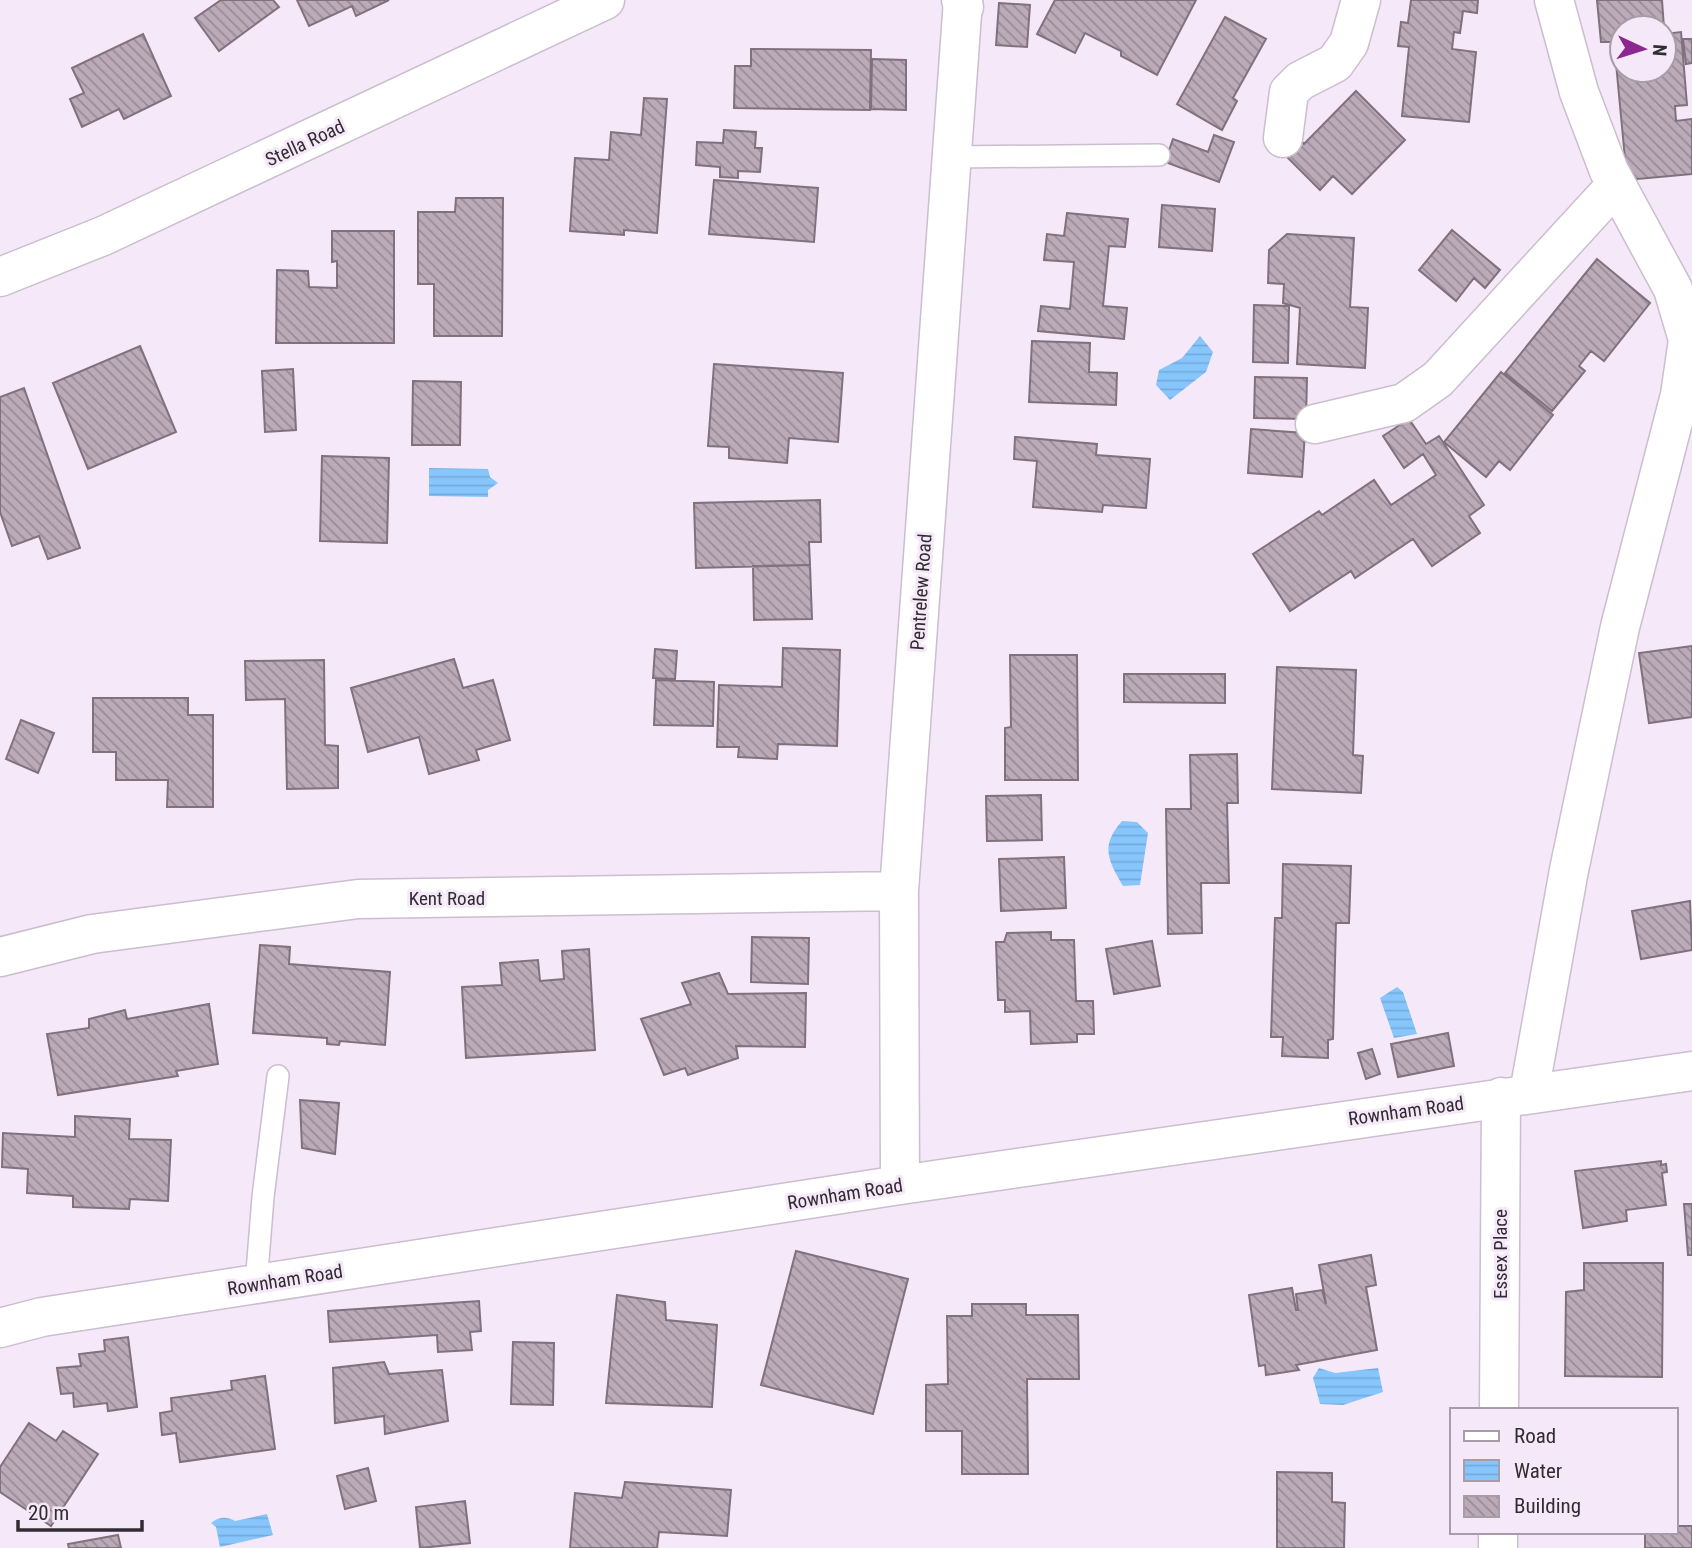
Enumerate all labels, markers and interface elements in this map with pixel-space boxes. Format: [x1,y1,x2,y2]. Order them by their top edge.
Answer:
north arrow [1608,14,1678,84]
text: N [1648,44,1671,57]
street label: Stella Road [262,115,348,171]
street label: Pentrelew Road [905,533,937,651]
street label: Kent Road [409,887,485,910]
street label: Rownham Road [1347,1092,1465,1130]
street label: Rownham Road [786,1174,904,1214]
street label: Essex Place [1489,1209,1512,1299]
street label: Rownham Road [226,1260,344,1300]
legend [1450,1408,1678,1534]
text: Road [1514,1424,1556,1448]
text: Water [1514,1459,1562,1483]
scale bar [18,1488,142,1532]
text: Building [1514,1494,1581,1518]
text: 20 m [28,1501,69,1525]

